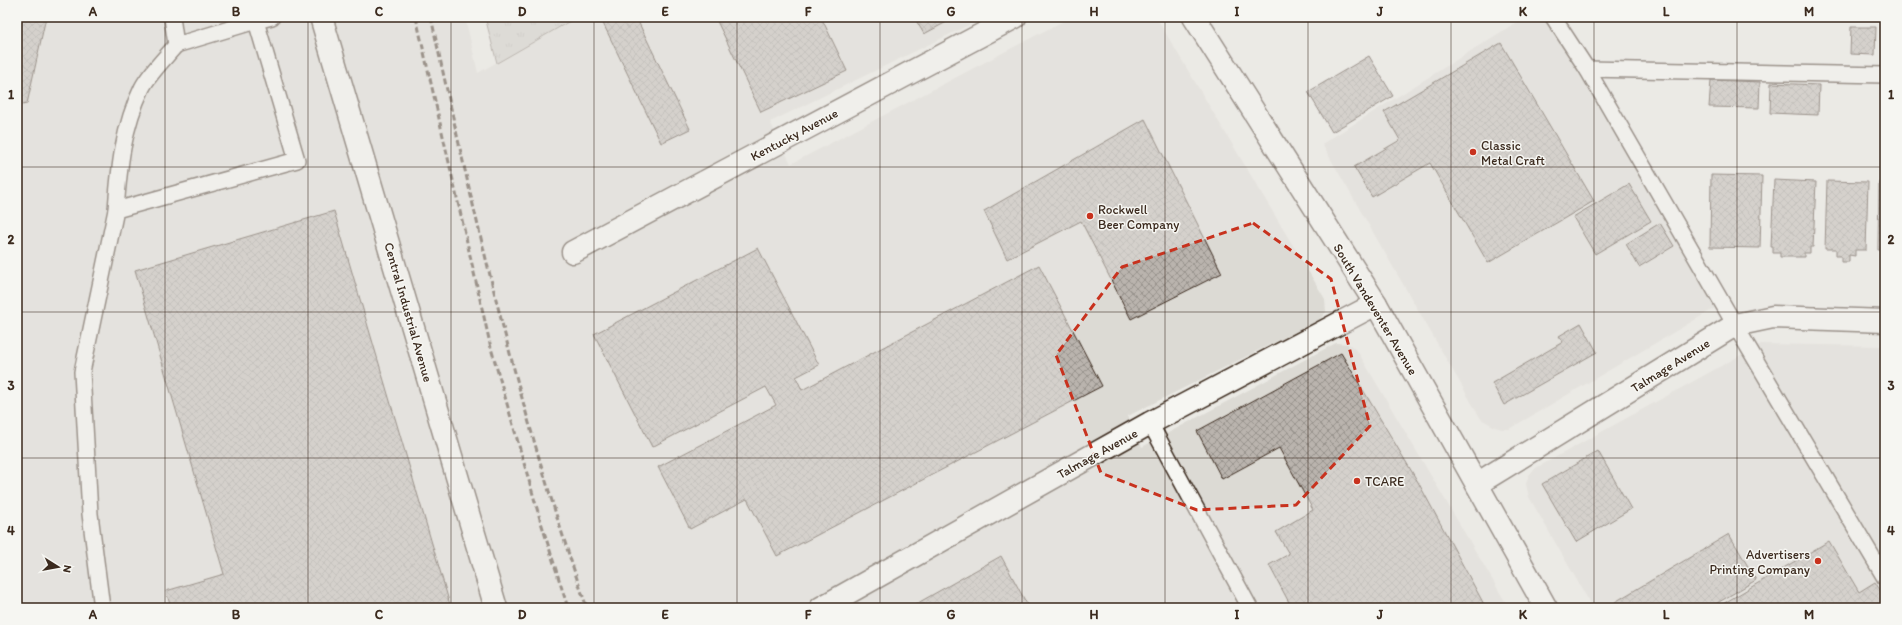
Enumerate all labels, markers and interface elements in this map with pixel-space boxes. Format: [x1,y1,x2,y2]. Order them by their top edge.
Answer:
text: A [88,4,98,19]
text: B [232,4,241,19]
text: C [375,4,384,19]
text: D [518,4,527,19]
text: E [661,4,669,19]
text: F [805,4,812,19]
text: G [947,4,956,19]
text: H [1090,4,1099,19]
text: I [1235,4,1240,19]
text: J [1376,4,1384,19]
text: K [1519,4,1528,19]
text: L [1663,4,1670,19]
text: M [1804,4,1814,19]
text: 1 [8,87,14,102]
text: 1 [1888,87,1894,102]
street label: Kentucky Avenue [748,105,841,164]
place label: Classic Metal Craft [1481,138,1546,168]
marker: Classic Metal Craft [1468,147,1478,157]
place label: Rockwell Beer Company [1098,202,1179,232]
marker: Rockwell Beer Company [1085,211,1095,221]
text: 2 [8,232,15,247]
text: 2 [1888,232,1895,247]
street label: Central Industrial Avenue [381,241,436,384]
street label: South Vandeventer Avenue [1330,241,1421,378]
street label: Talmage Avenue [1628,335,1712,396]
text: 3 [7,378,15,393]
text: 3 [1887,378,1895,393]
street label: Talmage Avenue [1054,425,1140,482]
place label: TCARE [1365,474,1404,489]
marker: TCARE [1352,476,1362,486]
text: 4 [7,523,15,538]
text: 4 [1887,523,1895,538]
north arrow [38,547,78,587]
place label: Advertisers Printing Company [1709,547,1810,577]
marker: Advertisers Printing Company [1813,556,1823,566]
text: N [60,564,74,574]
text: A [88,607,98,622]
text: B [232,607,241,622]
text: C [375,607,384,622]
text: D [518,607,527,622]
text: E [661,607,669,622]
text: F [805,607,812,622]
text: G [947,607,956,622]
text: H [1090,607,1099,622]
text: I [1235,607,1240,622]
text: J [1376,607,1384,622]
text: K [1519,607,1528,622]
text: L [1663,607,1670,622]
text: M [1804,607,1814,622]

